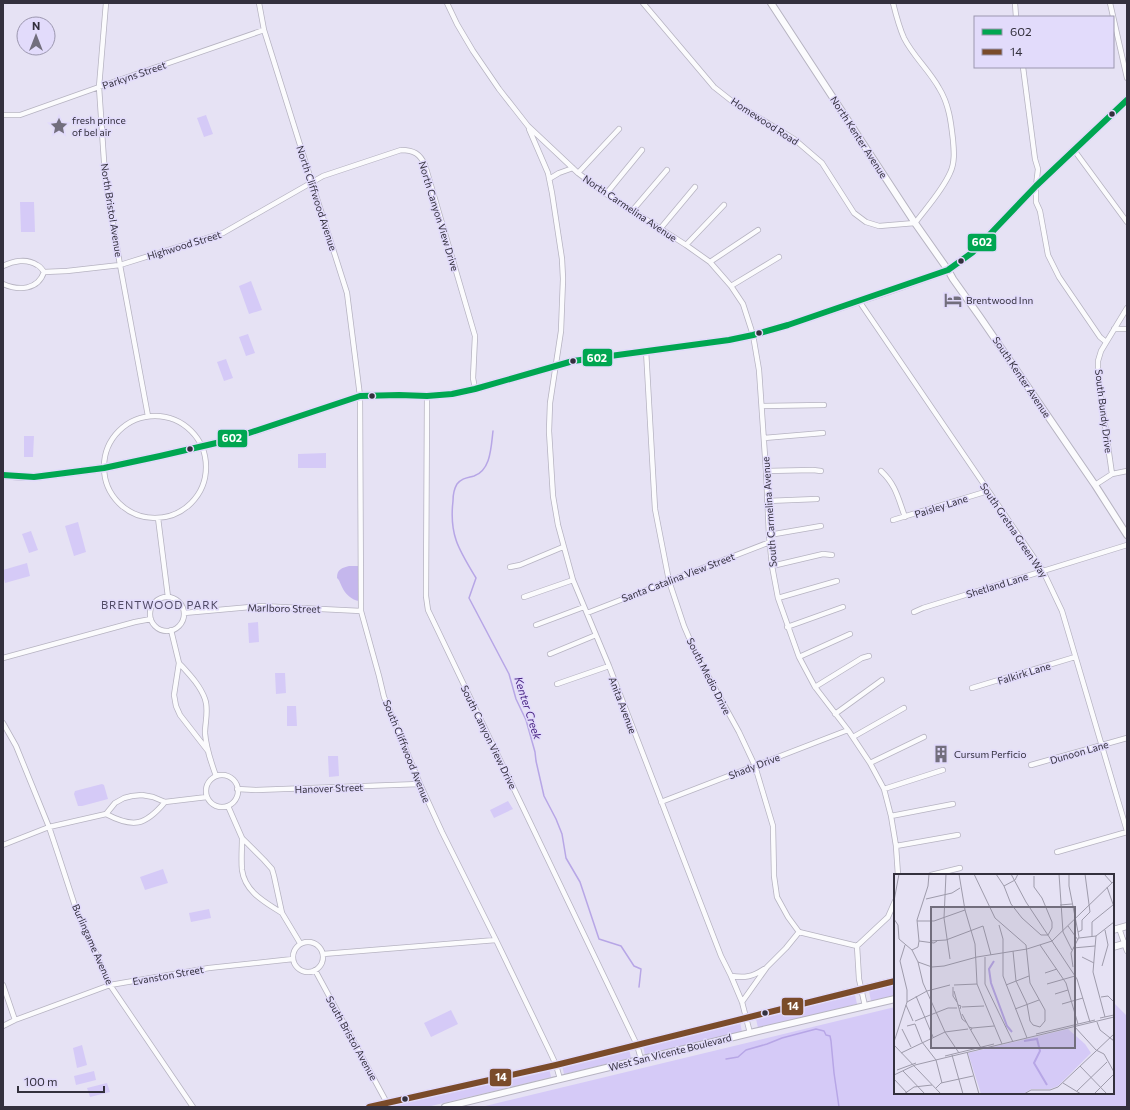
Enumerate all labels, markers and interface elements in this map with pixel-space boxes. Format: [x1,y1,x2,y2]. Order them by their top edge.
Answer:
north arrow [16,16,56,56]
legend [974,16,1114,68]
text: N [32,19,40,32]
text: 602 [1010,24,1032,38]
text: 14 [1010,44,1022,58]
street label: Parkyns Street [101,58,167,92]
street label: North Kenter Avenue [828,94,890,180]
street label: Homewood Road [729,95,801,147]
unlabelled marker [1107,109,1117,119]
place label: fresh prince of bel air [72,114,126,138]
place icon: fresh prince of bel air [49,116,69,136]
street label: North Cliffwood Avenue [294,144,340,252]
street label: North Canyon View Drive [417,160,461,272]
street label: North Bristol Avenue [99,162,125,258]
street label: North Carmelina Avenue [581,172,679,244]
street label: Highwood Street [146,228,222,262]
line badge: 602 [967,233,997,252]
text: 602 [972,235,992,248]
unlabelled marker [956,256,966,266]
hotel icon: Brentwood Inn [943,290,963,310]
place label: Brentwood Inn [966,294,1033,306]
unlabelled marker [754,328,764,338]
street label: South Kenter Avenue [990,334,1054,420]
line badge: 602 [582,348,613,367]
text: 602 [587,351,607,364]
unlabelled marker [568,356,578,366]
street label: South Bundy Drive [1093,369,1115,453]
unlabelled marker [367,391,377,401]
line badge: 602 [217,429,248,448]
text: 602 [222,431,242,444]
unlabelled marker [185,444,195,454]
street label: South Carmelina Avenue [759,456,779,568]
street label: South Gretna Green Way [978,480,1050,580]
street label: Paisley Lane [913,492,969,520]
street label: Santa Catalina View Street [620,550,736,604]
street label: Shetland Lane [965,570,1029,600]
district label: BRENTWOOD PARK [101,598,219,611]
street label: Marlboro Street [247,601,321,615]
street label: South Medio Drive [684,636,734,716]
street label: Falkirk Lane [996,659,1052,687]
water label: Kenter Creek [512,675,545,742]
street label: Anita Avenue [607,675,639,735]
street label: South Canyon View Drive [459,683,519,791]
street label: South Cliffwood Avenue [381,698,433,804]
street label: Dunoon Lane [1048,738,1110,766]
building icon: Cursum Perficio [931,744,951,764]
place label: Cursum Perficio [954,748,1026,760]
street label: Shady Drive [727,751,781,781]
street label: Hanover Street [294,781,364,795]
inset map [894,874,1114,1094]
street label: Burlingame Avenue [70,902,116,986]
street label: Evanston Street [131,963,205,987]
street label: South Bristol Avenue [324,994,380,1082]
line badge: 14 [781,997,804,1016]
text: 14 [787,999,799,1012]
unlabelled marker [760,1008,770,1018]
street label: West San Vicente Boulevard [607,1031,733,1073]
scale bar [18,1068,104,1094]
line badge: 14 [489,1068,512,1087]
text: 14 [495,1070,507,1083]
text: 100 m [24,1074,58,1088]
unlabelled marker [400,1094,410,1104]

